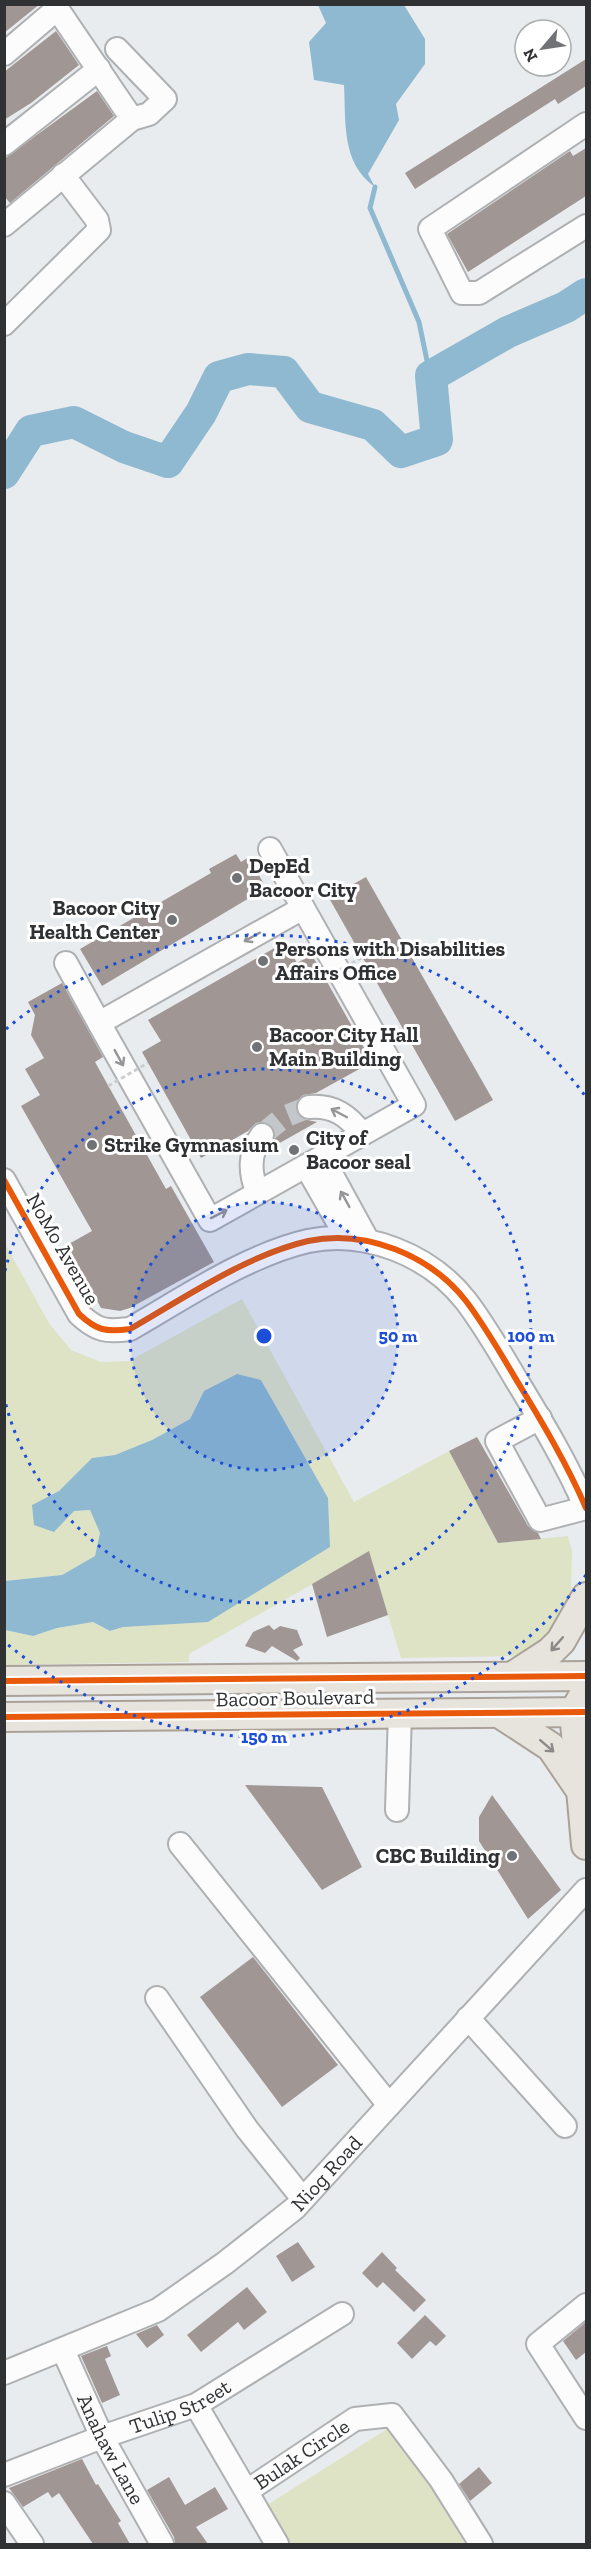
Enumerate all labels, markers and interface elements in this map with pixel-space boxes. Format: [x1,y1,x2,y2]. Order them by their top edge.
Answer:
north arrow [513,18,573,78]
text: N [519,45,542,65]
place label: DepEd Bacoor City [249,853,357,902]
marker: DepEd Bacoor City [230,871,244,885]
place label: Bacoor City Health Center [29,895,160,944]
marker: Bacoor City Health Center [165,913,179,927]
one-way arrow [244,932,262,943]
place label: Persons with Disabilities Affairs Office [275,936,506,985]
marker: Persons with Disabilities Affairs Office [256,954,270,968]
place label: Bacoor City Hall Main Building [269,1022,418,1071]
marker: Bacoor City Hall Main Building [250,1040,264,1054]
one-way arrow [113,1049,125,1066]
one-way arrow [331,1107,348,1119]
place label: City of Bacoor seal [306,1125,411,1174]
place label: Strike Gymnasium [104,1132,279,1157]
marker: Strike Gymnasium [85,1138,99,1152]
marker: City of Bacoor seal [287,1143,301,1157]
street label: NoMo Avenue [21,1188,106,1309]
one-way arrow [339,1191,351,1208]
one-way arrow [210,1208,228,1220]
text: 50 m [379,1325,418,1347]
text: 100 m [507,1325,555,1347]
centre of rings [254,1326,274,1346]
one-way arrow [551,1636,564,1652]
street label: Bacoor Boulevard [215,1684,375,1711]
text: 150 m [241,1726,287,1748]
one-way arrow [539,1739,555,1752]
place label: CBC Building [376,1843,500,1868]
marker: CBC Building [505,1849,519,1863]
street label: Niog Road [285,2130,367,2216]
street label: Tulip Street [126,2373,235,2439]
street label: Anahaw Lane [72,2390,150,2509]
street label: Bulak Circle [249,2413,354,2495]

